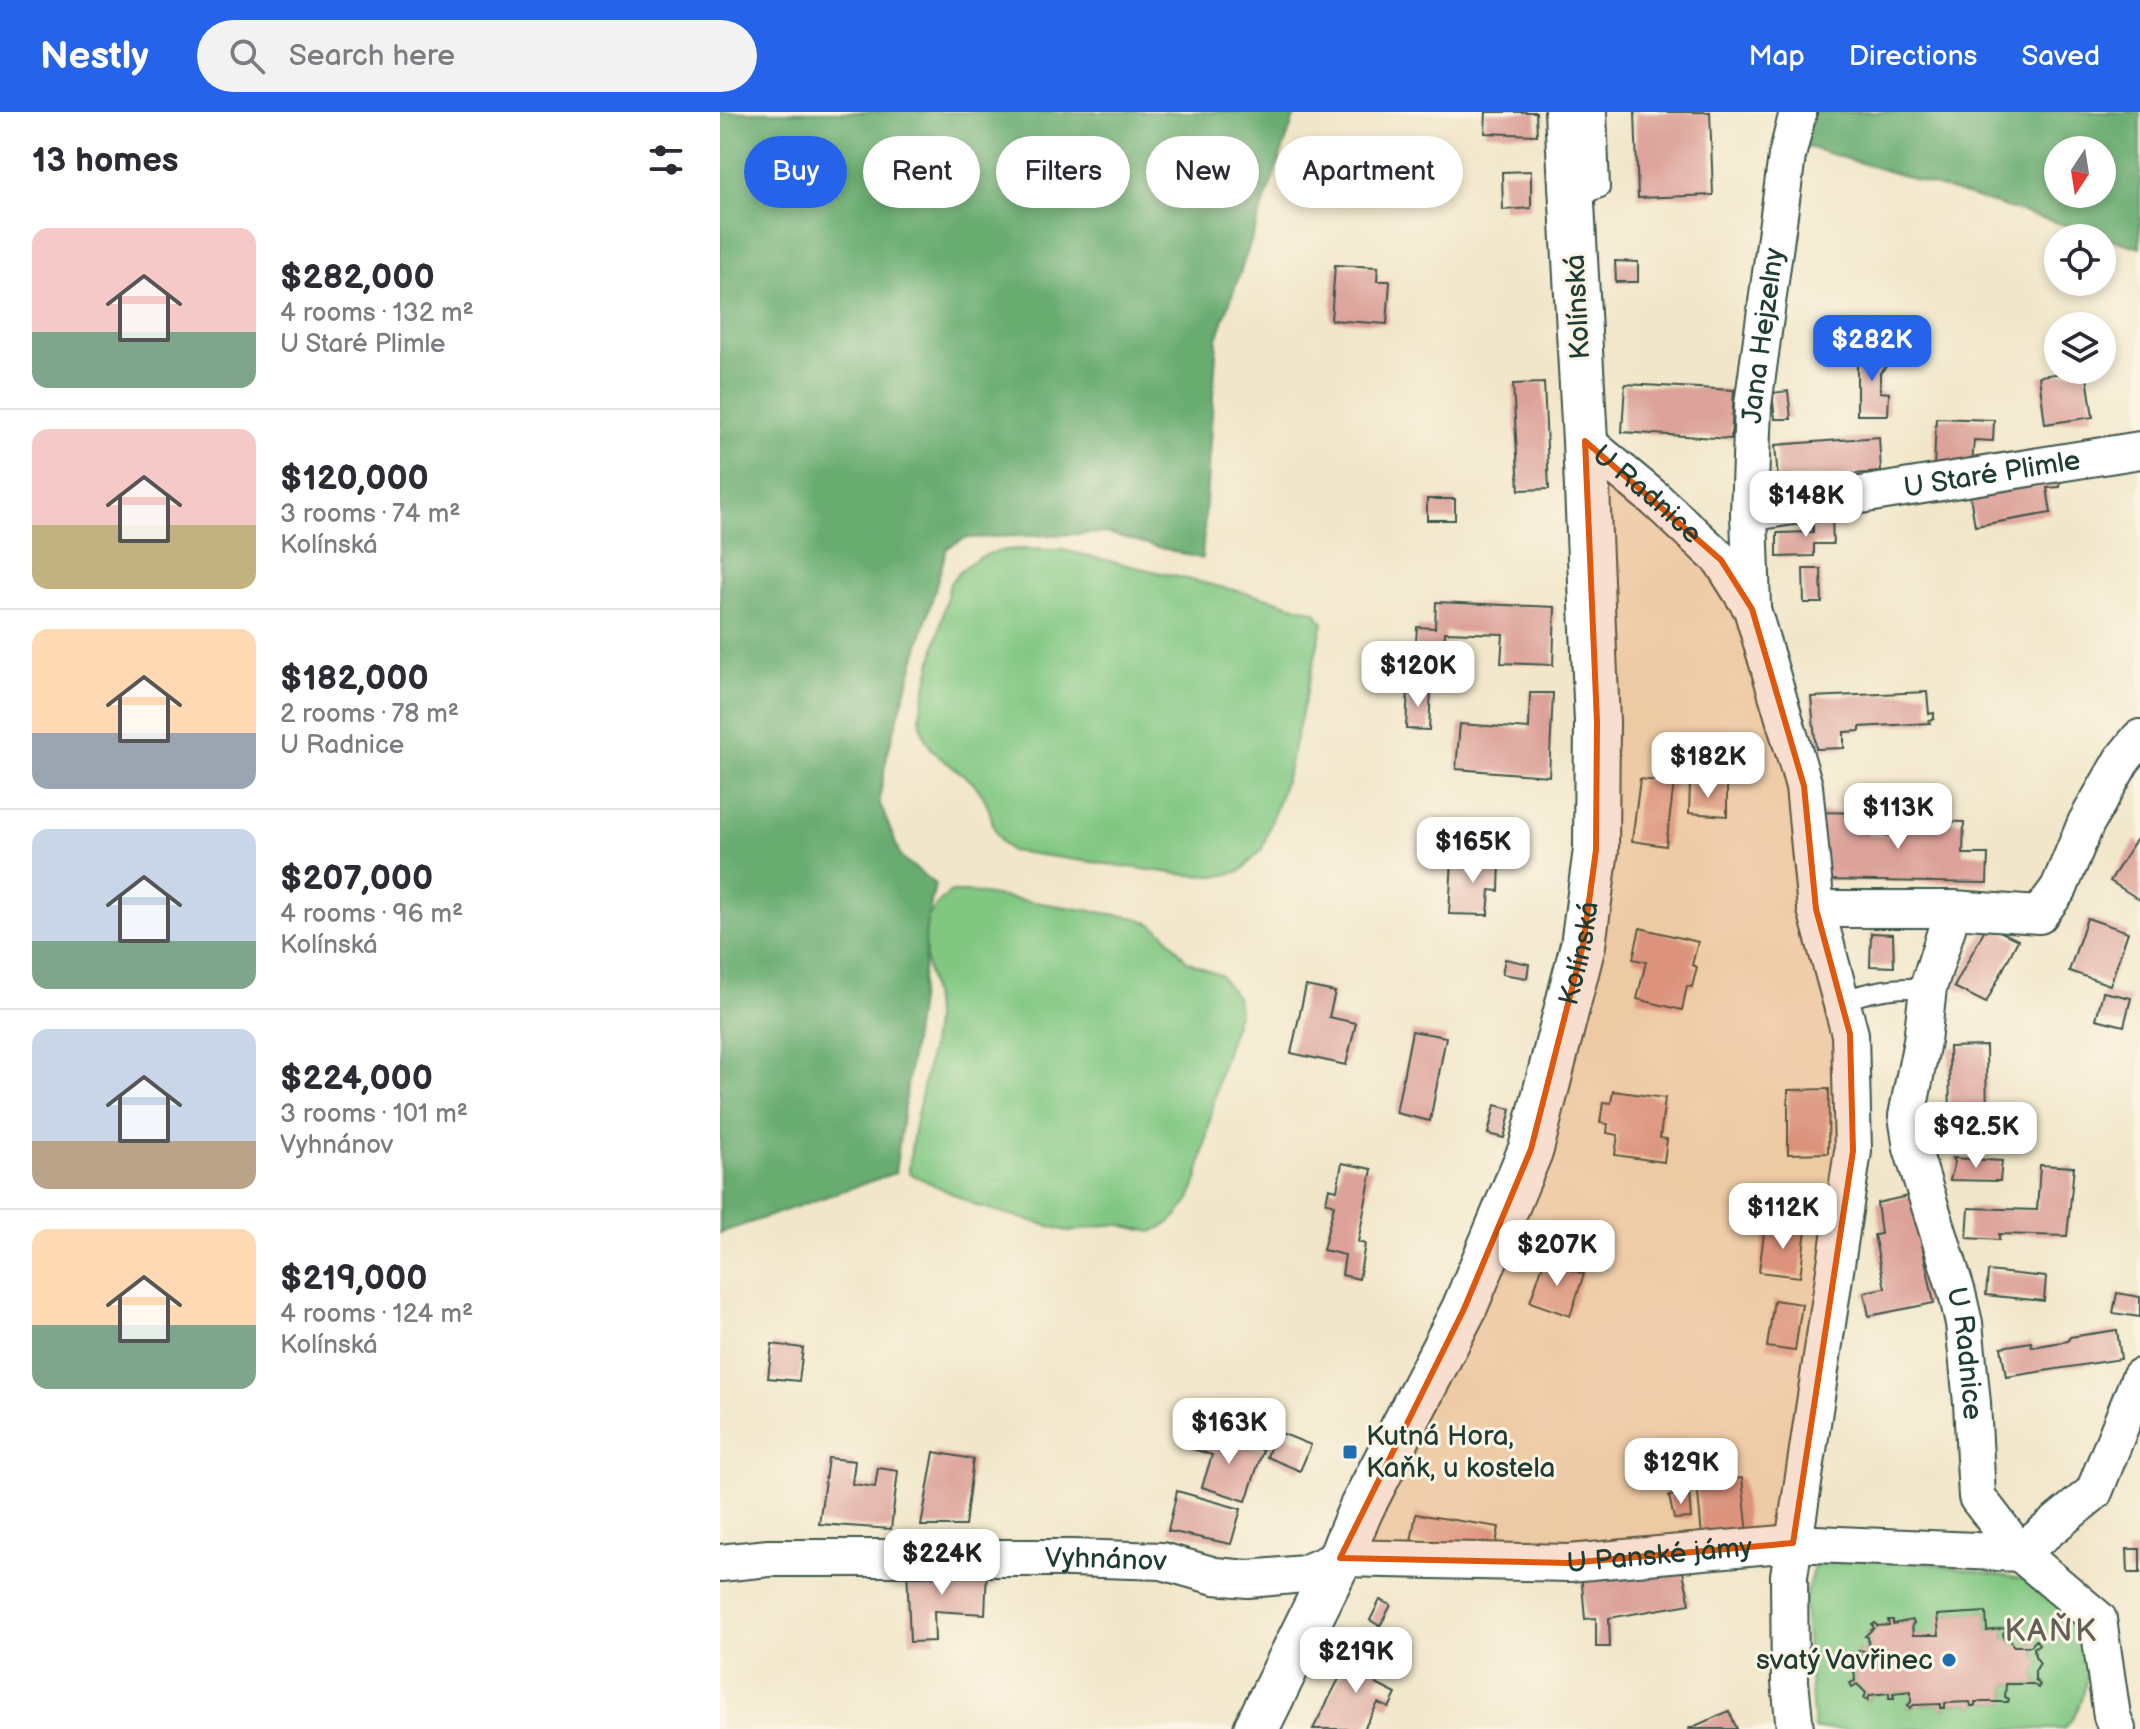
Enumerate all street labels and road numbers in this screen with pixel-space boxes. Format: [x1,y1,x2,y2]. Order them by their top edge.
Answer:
street label: Jana Hejzelny [1736,245,1791,424]
street label: Kolínská [1559,254,1597,360]
street label: U Radnice [1586,438,1709,550]
street label: U Staré Plimle [1901,443,2083,504]
street label: Kolínská [1552,899,1605,1009]
street label: U Radnice [1940,1284,1989,1421]
street label: U Panské jámy [1565,1530,1754,1580]
street label: Vyhnánov [1045,1542,1168,1578]

